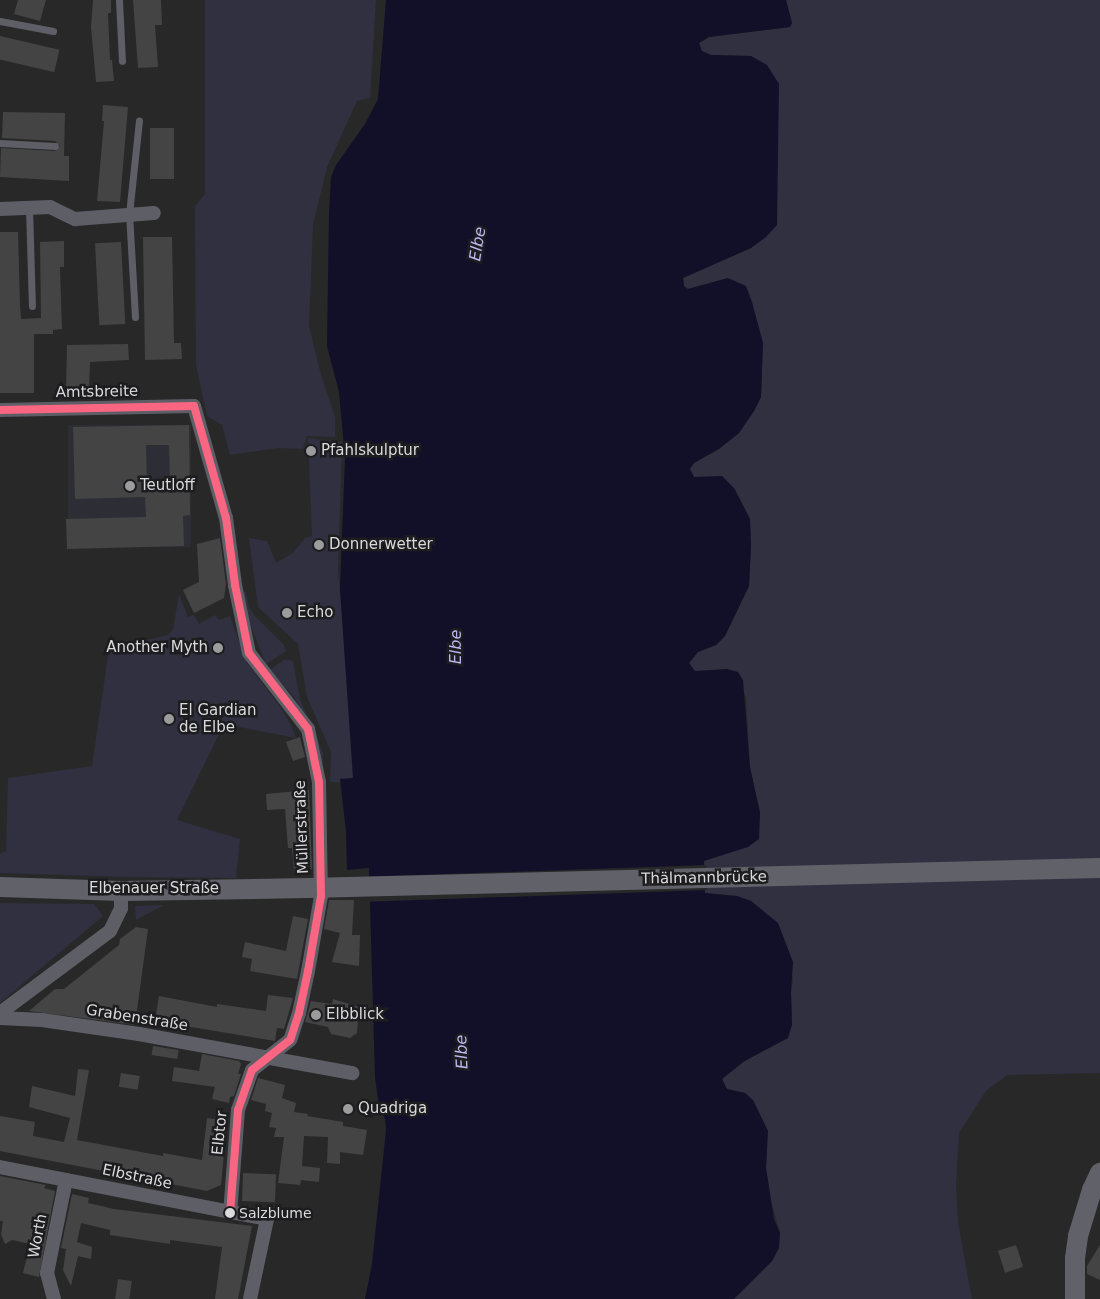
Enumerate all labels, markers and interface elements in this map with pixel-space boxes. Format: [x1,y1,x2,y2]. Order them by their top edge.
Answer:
water label: Elbe [466,225,490,263]
street label: Amtsbreite [56,382,138,402]
place label: Pfahlskulptur [321,442,419,460]
marker: Pfahlskulptur [305,445,317,457]
place label: Teutloff [140,477,195,495]
marker: Teutloff [124,480,136,492]
place label: Donnerwetter [329,536,433,554]
marker: Donnerwetter [313,539,325,551]
place label: Echo [297,604,333,622]
marker: Echo [281,607,293,619]
water label: Elbe [446,630,466,664]
place label: Another Myth [106,639,208,657]
marker: Another Myth [212,642,224,654]
place label: El Gardian de Elbe [179,701,257,736]
marker: El Gardian de Elbe [163,713,175,725]
street label: Müllerstraße [291,780,313,874]
street label: Thälmannbrücke [641,868,767,888]
street label: Elbenauer Straße [89,880,219,898]
street label: Grabenstraße [85,1001,189,1035]
place label: Elbblick [326,1006,384,1024]
marker: Elbblick [310,1009,322,1021]
water label: Elbe [452,1034,472,1070]
place label: Quadriga [358,1100,427,1118]
marker: Quadriga [342,1103,354,1115]
street label: Elbtor [209,1110,231,1156]
street label: Elbstraße [100,1161,174,1193]
place label: Salzblume [239,1205,312,1221]
marker: Salzblume [225,1208,235,1218]
street label: Worth [25,1212,51,1260]

